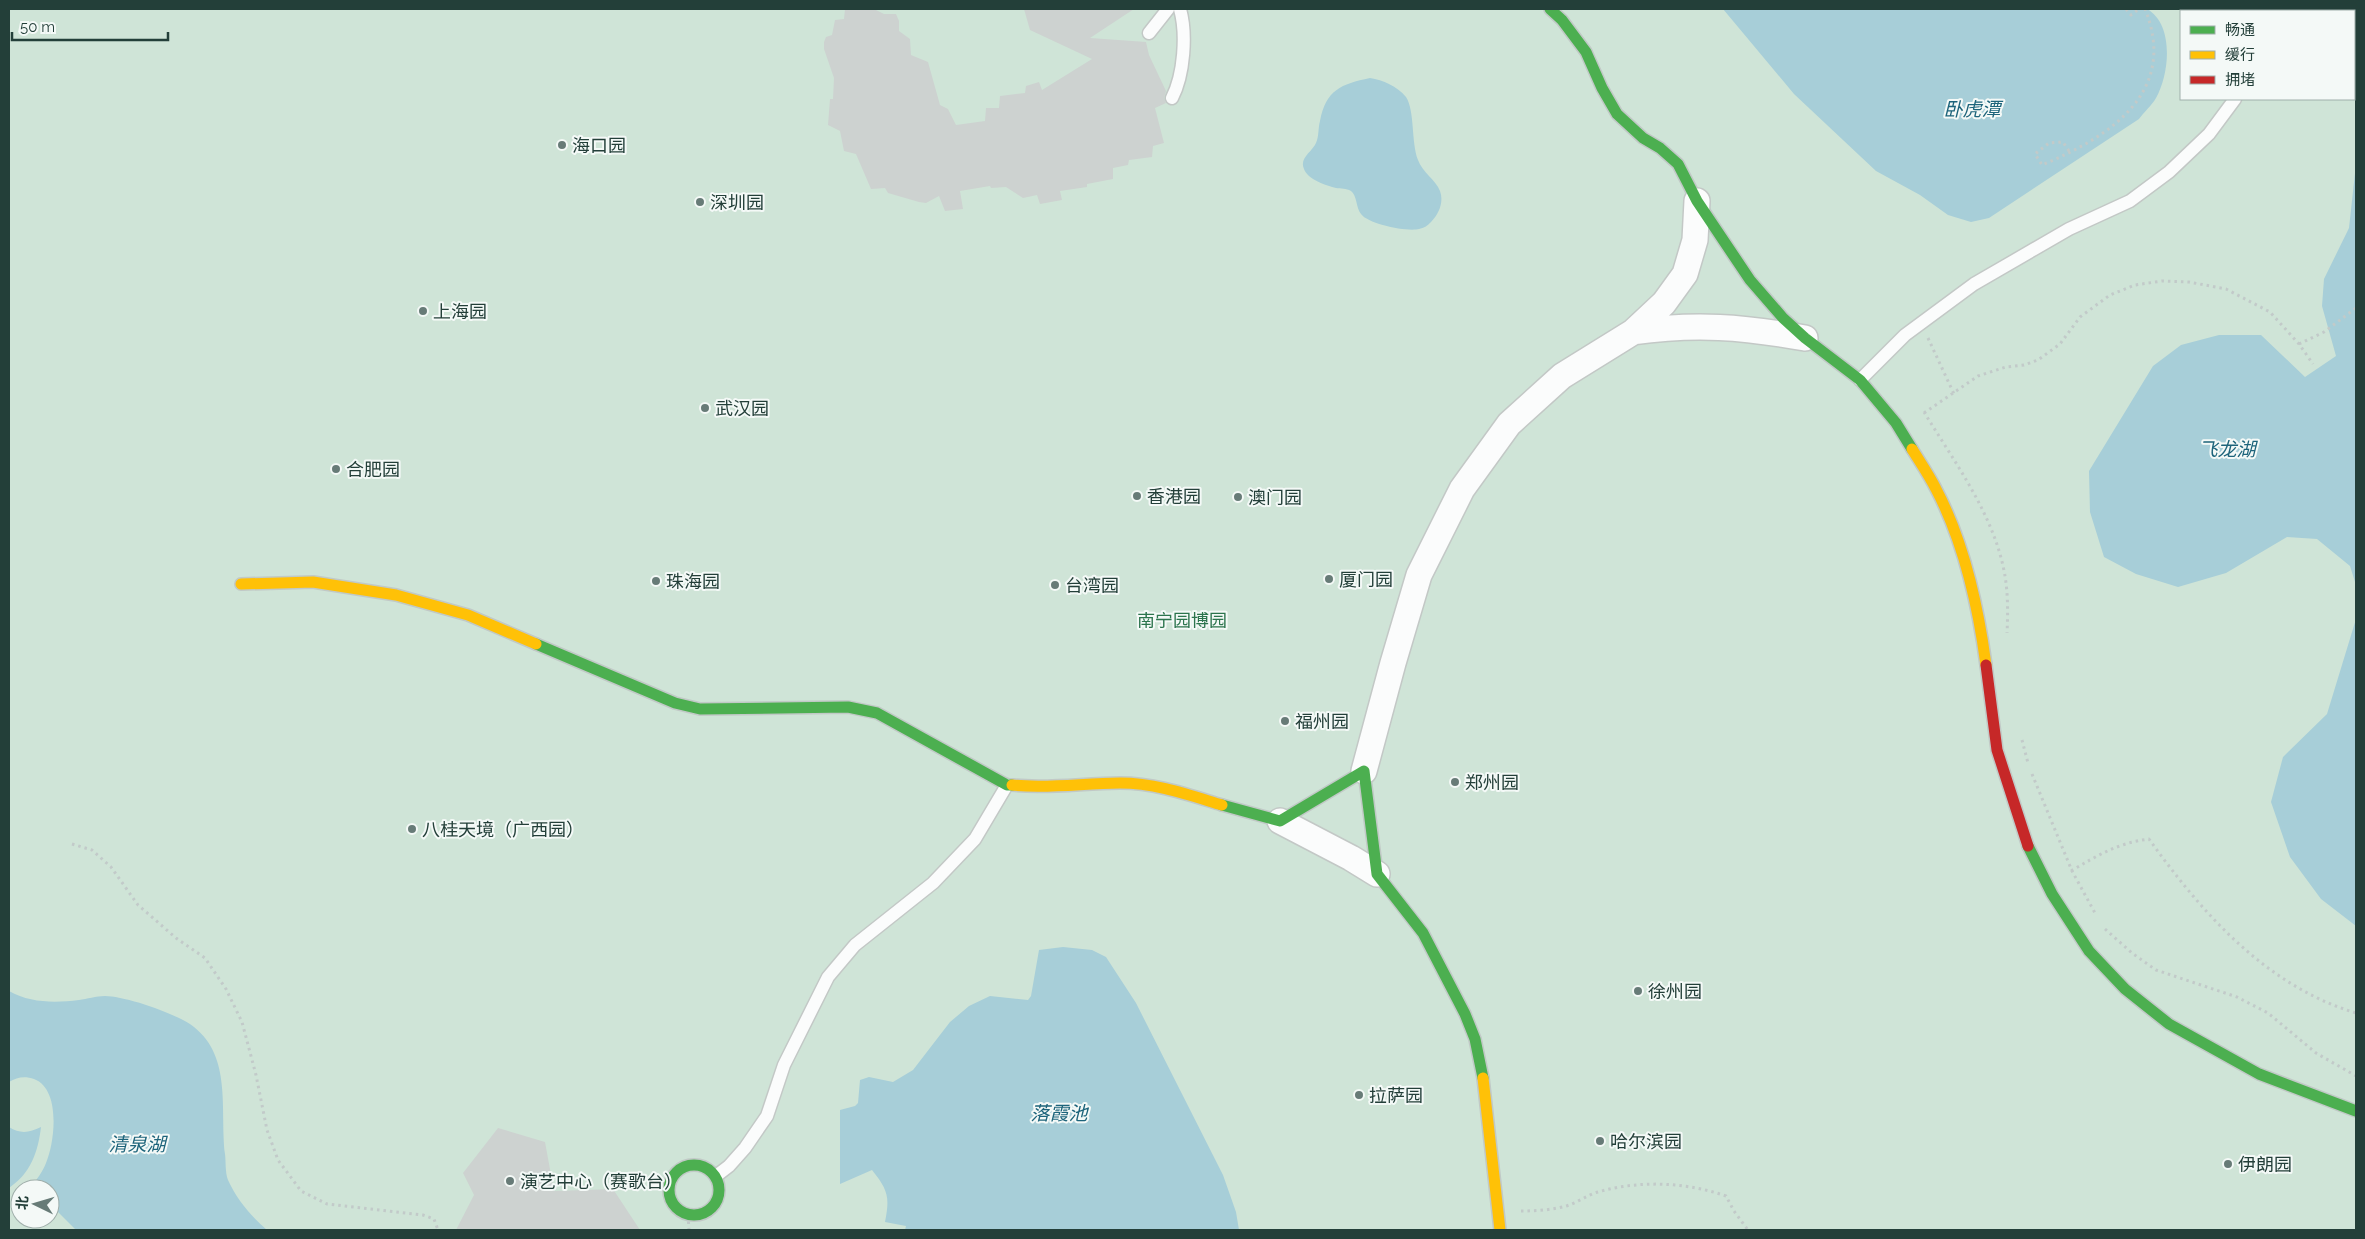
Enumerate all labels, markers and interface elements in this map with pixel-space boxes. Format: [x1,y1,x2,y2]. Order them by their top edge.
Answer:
scale bar [12,10,169,42]
legend [2180,10,2355,100]
text: 50 m [20,18,55,36]
text: 畅通 [2225,21,2255,39]
text: 缓行 [2225,46,2255,64]
text: 拥堵 [2225,71,2255,89]
water label: 卧虎潭 [1943,98,2003,120]
place label: 海口园 [572,135,626,156]
marker: 海口园 [556,139,568,151]
place label: 深圳园 [710,192,764,213]
marker: 深圳园 [694,196,706,208]
place label: 上海园 [433,301,487,322]
marker: 上海园 [417,305,429,317]
place label: 武汉园 [715,398,769,419]
marker: 武汉园 [699,402,711,414]
water label: 飞龙湖 [2198,438,2258,460]
place label: 合肥园 [346,459,400,480]
marker: 合肥园 [330,463,342,475]
place label: 香港园 [1147,486,1201,507]
place label: 澳门园 [1248,487,1302,508]
marker: 香港园 [1131,490,1143,502]
marker: 澳门园 [1232,491,1244,503]
place label: 厦门园 [1339,569,1393,590]
place label: 珠海园 [666,571,720,592]
marker: 厦门园 [1323,573,1335,585]
marker: 珠海园 [650,575,662,587]
place label: 台湾园 [1065,575,1119,596]
marker: 台湾园 [1049,579,1061,591]
park label: 南宁园博园 [1137,610,1227,631]
place label: 福州园 [1295,711,1349,732]
marker: 福州园 [1279,715,1291,727]
place label: 郑州园 [1465,772,1519,793]
marker: 郑州园 [1449,776,1461,788]
place label: 八桂天境（广西园） [422,819,584,840]
marker: 八桂天境（广西园） [406,823,418,835]
place label: 徐州园 [1648,981,1702,1002]
marker: 徐州园 [1632,985,1644,997]
place label: 拉萨园 [1369,1085,1423,1106]
marker: 拉萨园 [1353,1089,1365,1101]
water label: 落霞池 [1030,1102,1089,1124]
place label: 哈尔滨园 [1610,1131,1682,1152]
water label: 清泉湖 [108,1133,168,1155]
marker: 哈尔滨园 [1594,1135,1606,1147]
place label: 伊朗园 [2238,1154,2292,1175]
marker: 伊朗园 [2222,1158,2234,1170]
place label: 演艺中心（赛歌台） [520,1171,682,1192]
marker: 演艺中心（赛歌台） [504,1175,516,1187]
north arrow [10,1179,60,1229]
text: 北 [13,1195,31,1211]

